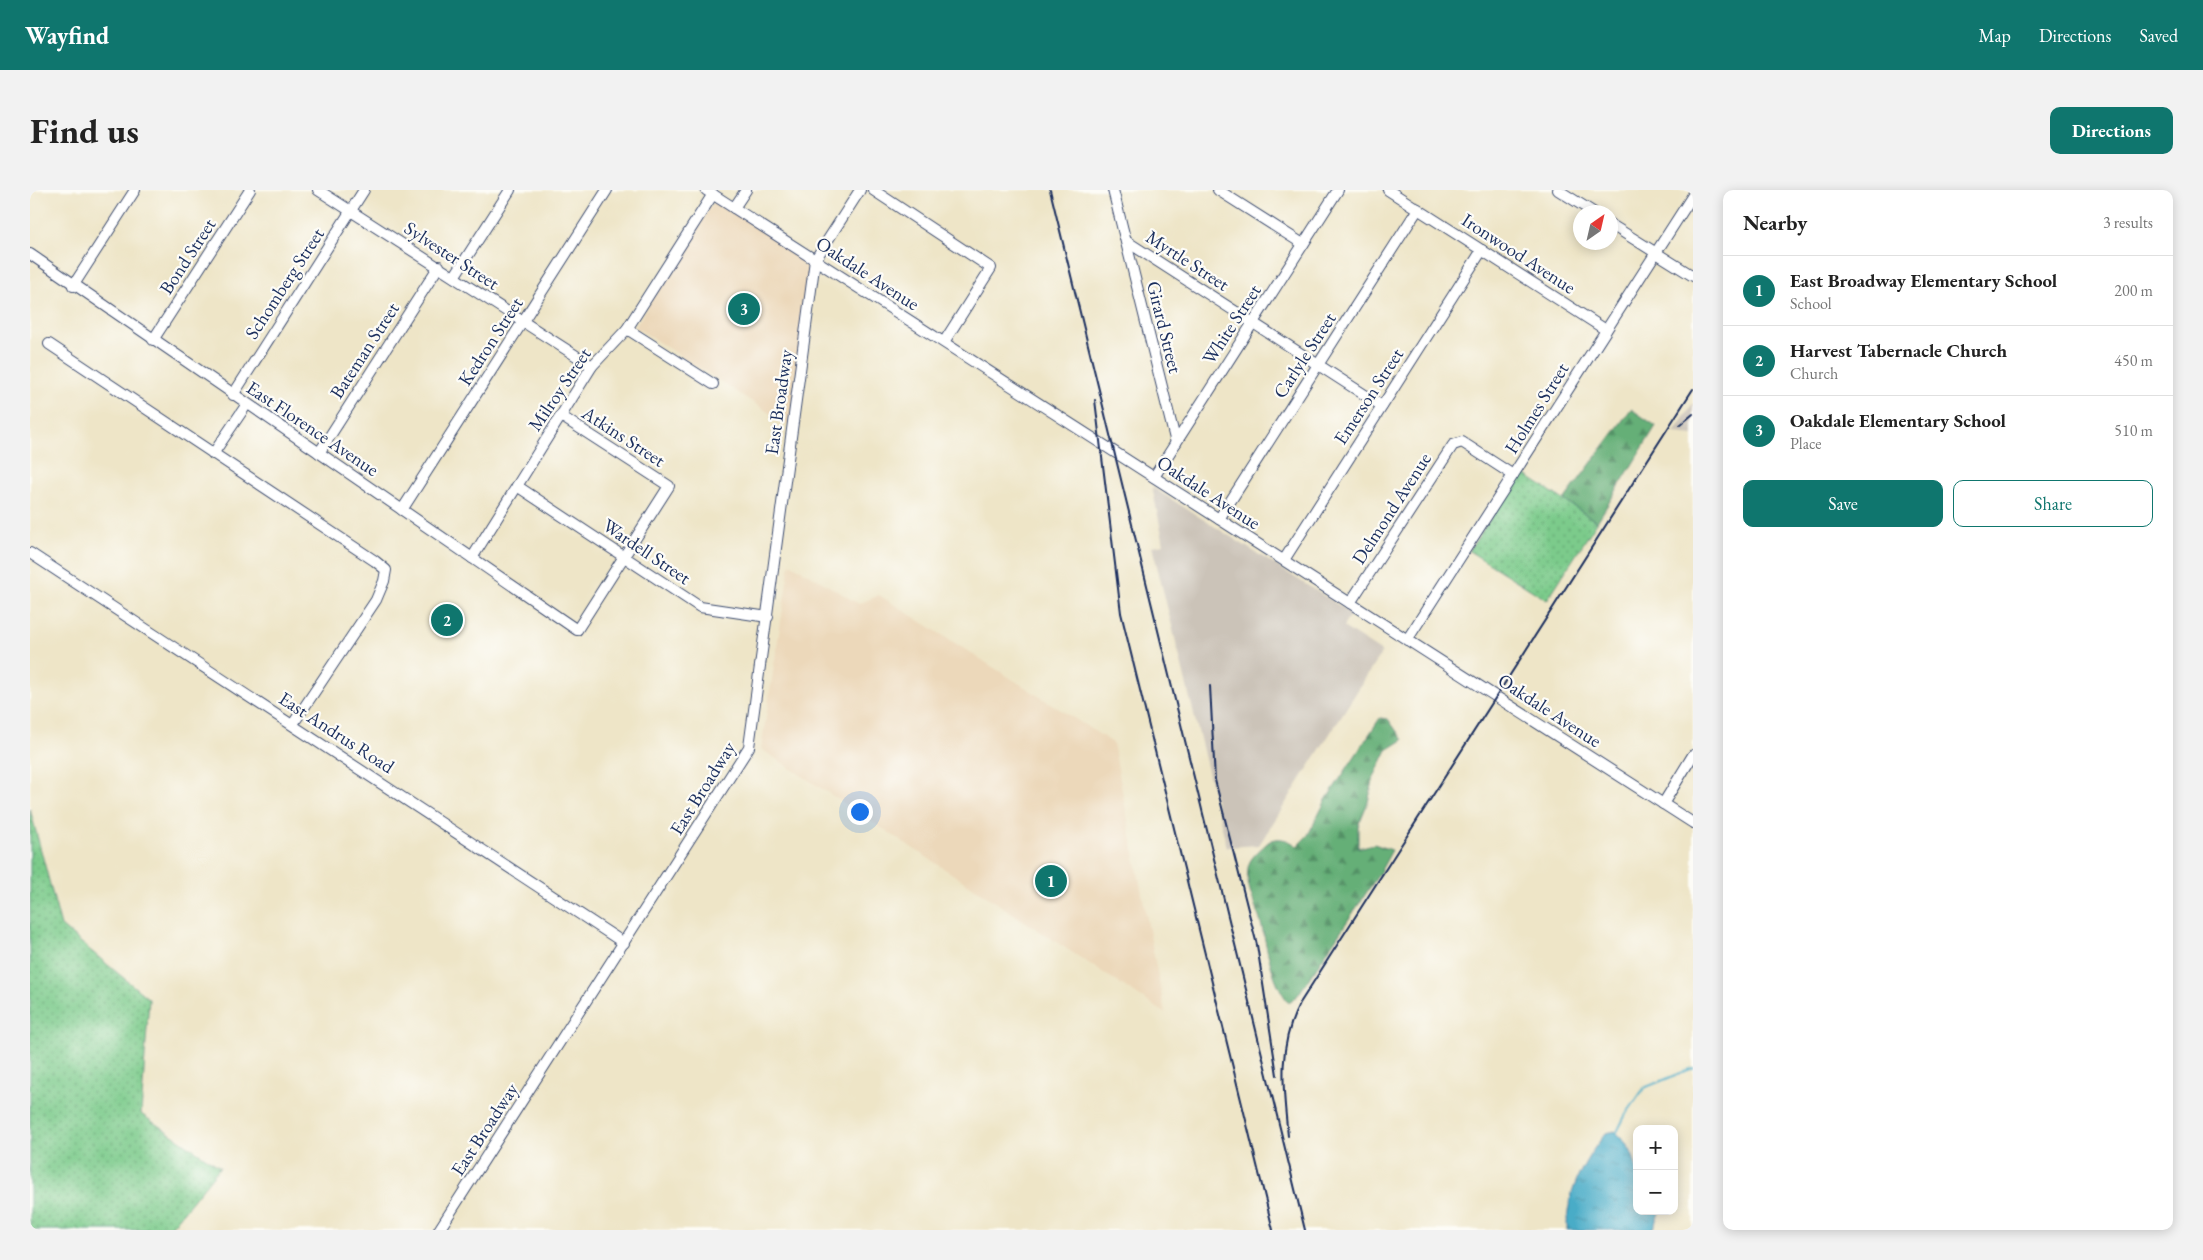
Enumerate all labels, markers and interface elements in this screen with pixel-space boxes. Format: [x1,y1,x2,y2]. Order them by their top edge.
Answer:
text: Wayfind [25,20,109,51]
text: Map [1979,24,2011,47]
text: Directions [2039,24,2111,47]
text: Saved [2139,24,2178,47]
button: Directions [2050,107,2173,154]
text: Find us [30,108,139,153]
north arrow [1573,205,1618,250]
street label: Ironwood Avenue [1457,207,1580,300]
text: Nearby [1743,209,1807,236]
text: 3 results [2103,212,2153,233]
street label: Bond Street [154,213,221,299]
street label: Sylvester Street [399,215,504,295]
street label: Schomberg Street [239,223,330,344]
street label: Myrtle Street [1141,224,1234,297]
street label: Oakdale Avenue [811,231,924,316]
text: East Broadway Elementary School [1790,268,2057,293]
street label: Girard Street [1141,279,1188,376]
street label: White Street [1196,279,1267,369]
text: 1 [1755,280,1763,301]
text: 200 m [2114,280,2153,301]
pin: 3 [728,290,760,328]
street label: Kedron Street [452,292,528,390]
text: School [1790,293,1832,314]
street label: Bateman Street [324,297,405,403]
street label: Carlyle Street [1267,307,1342,403]
text: Harvest Tabernacle Church [1790,338,2007,363]
street label: Milroy Street [522,343,596,436]
street label: Emerson Street [1328,343,1409,449]
street label: East Broadway [759,347,798,456]
text: 2 [1755,350,1763,371]
text: 450 m [2114,350,2153,371]
street label: Holmes Street [1499,358,1574,459]
text: Church [1790,363,1838,384]
street label: East Florence Avenue [242,375,384,482]
street label: Atkins Street [576,400,670,473]
text: Oakdale Elementary School [1790,408,2006,433]
text: 3 [1755,420,1763,441]
text: 510 m [2114,420,2153,441]
text: Place [1790,433,1822,454]
street label: Delmond Avenue [1346,448,1437,569]
street label: Oakdale Avenue [1152,450,1265,535]
button: Save [1743,480,1943,527]
button: Share [1953,480,2153,527]
street label: Wardell Street [598,513,696,590]
pin: 2 [431,601,463,639]
street label: Oakdale Avenue [1493,668,1606,753]
street label: East Andrus Road [274,686,399,779]
street label: East Broadway [664,736,741,840]
your location [847,799,873,825]
pin: 1 [1035,862,1067,900]
street label: East Broadway [445,1077,524,1180]
map controls [1633,1125,1678,1215]
button: + [1633,1125,1678,1170]
button: − [1633,1170,1678,1215]

